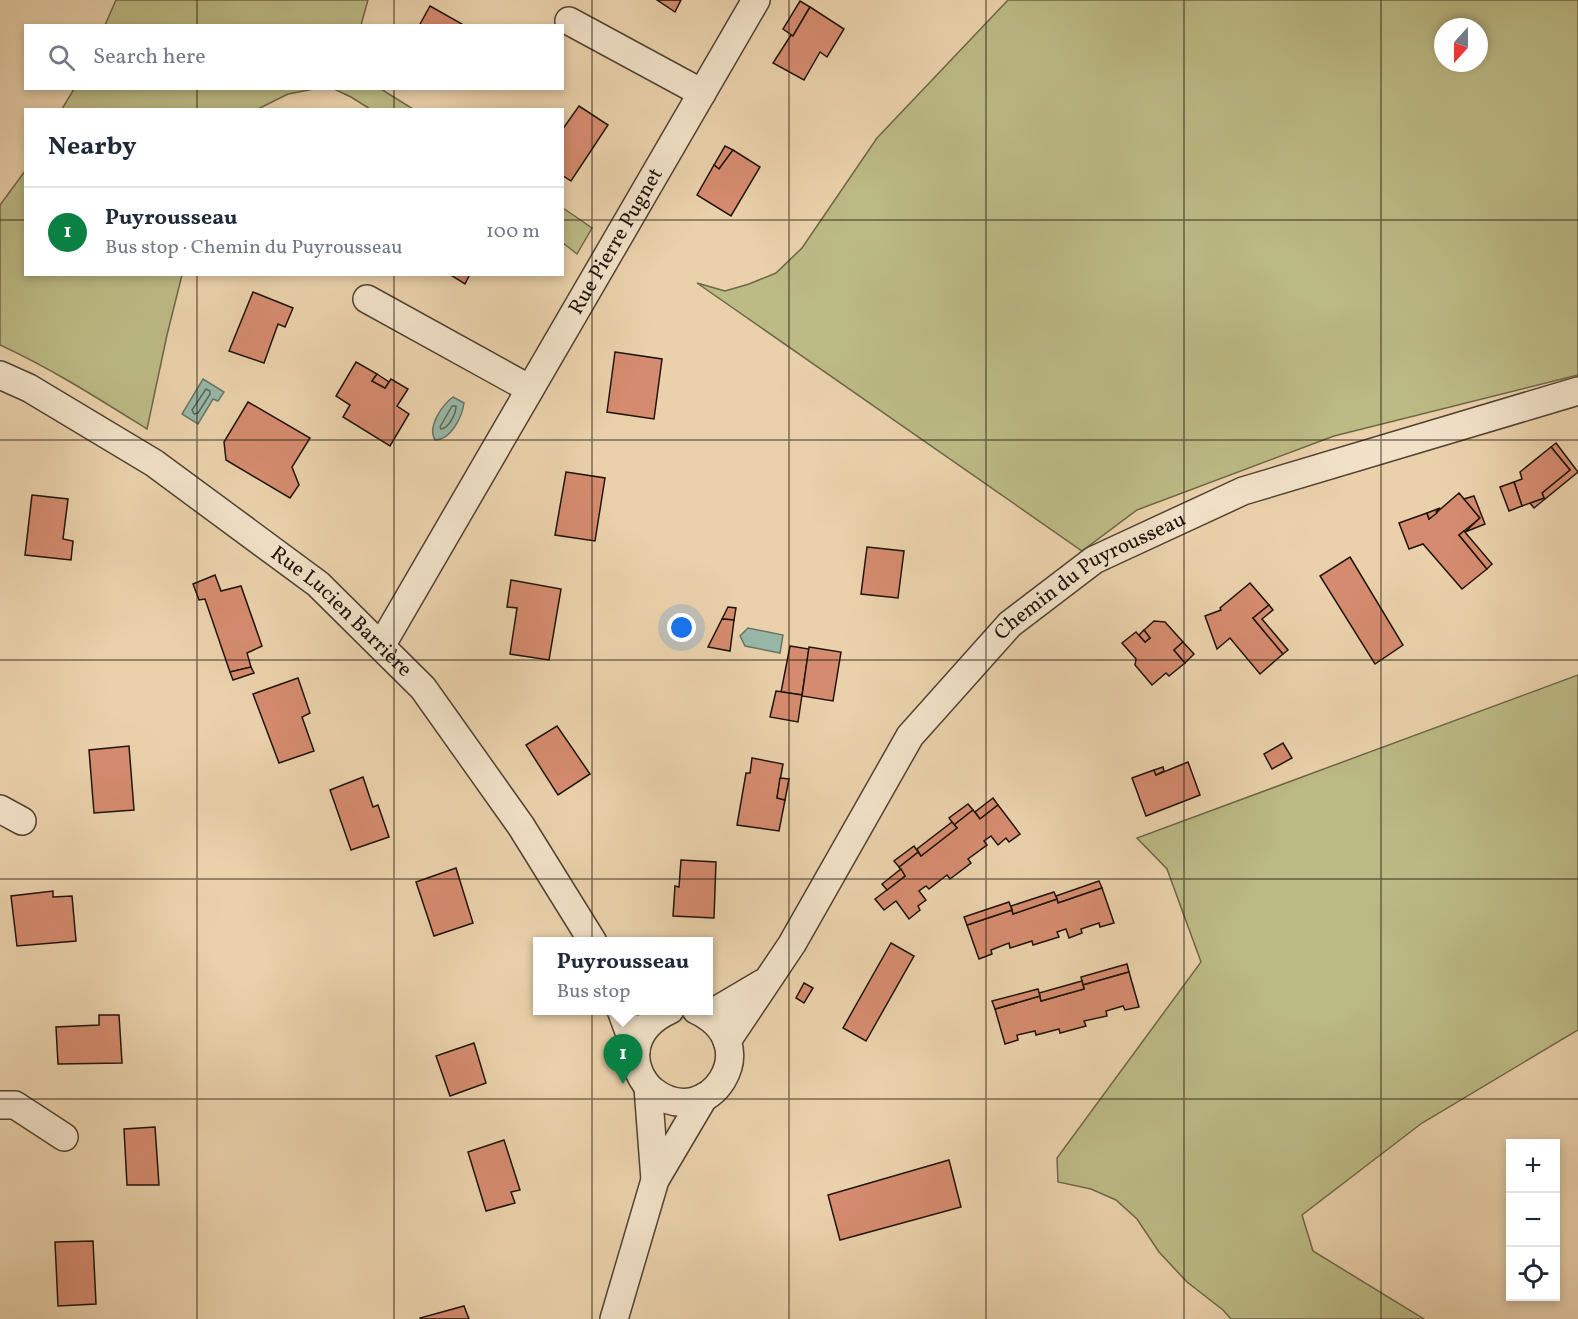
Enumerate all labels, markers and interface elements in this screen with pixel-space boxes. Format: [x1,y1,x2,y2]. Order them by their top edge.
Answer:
north arrow [1434,18,1488,72]
search box [24,24,564,90]
icon: search [45,41,78,74]
text: Search here [93,42,206,73]
text: Nearby [48,129,137,165]
street label: Rue Pierre Pugnet [562,162,670,320]
text: Puyrousseau [105,203,238,234]
text: 1 [63,218,72,246]
text: 100 m [486,218,540,246]
text: Bus stop · Chemin du Puyrousseau [105,234,403,262]
street label: Chemin du Puyrousseau [988,505,1191,647]
street label: Rue Lucien Barrière [265,539,418,684]
your location [667,613,696,642]
popup [533,937,713,1015]
text: Puyrousseau [557,947,689,978]
text: Bus stop [557,978,631,1006]
pin: 1 [604,1034,642,1084]
map controls [1506,1139,1560,1301]
button: + [1506,1139,1560,1193]
button: − [1506,1193,1560,1247]
button: locate [1506,1247,1560,1301]

